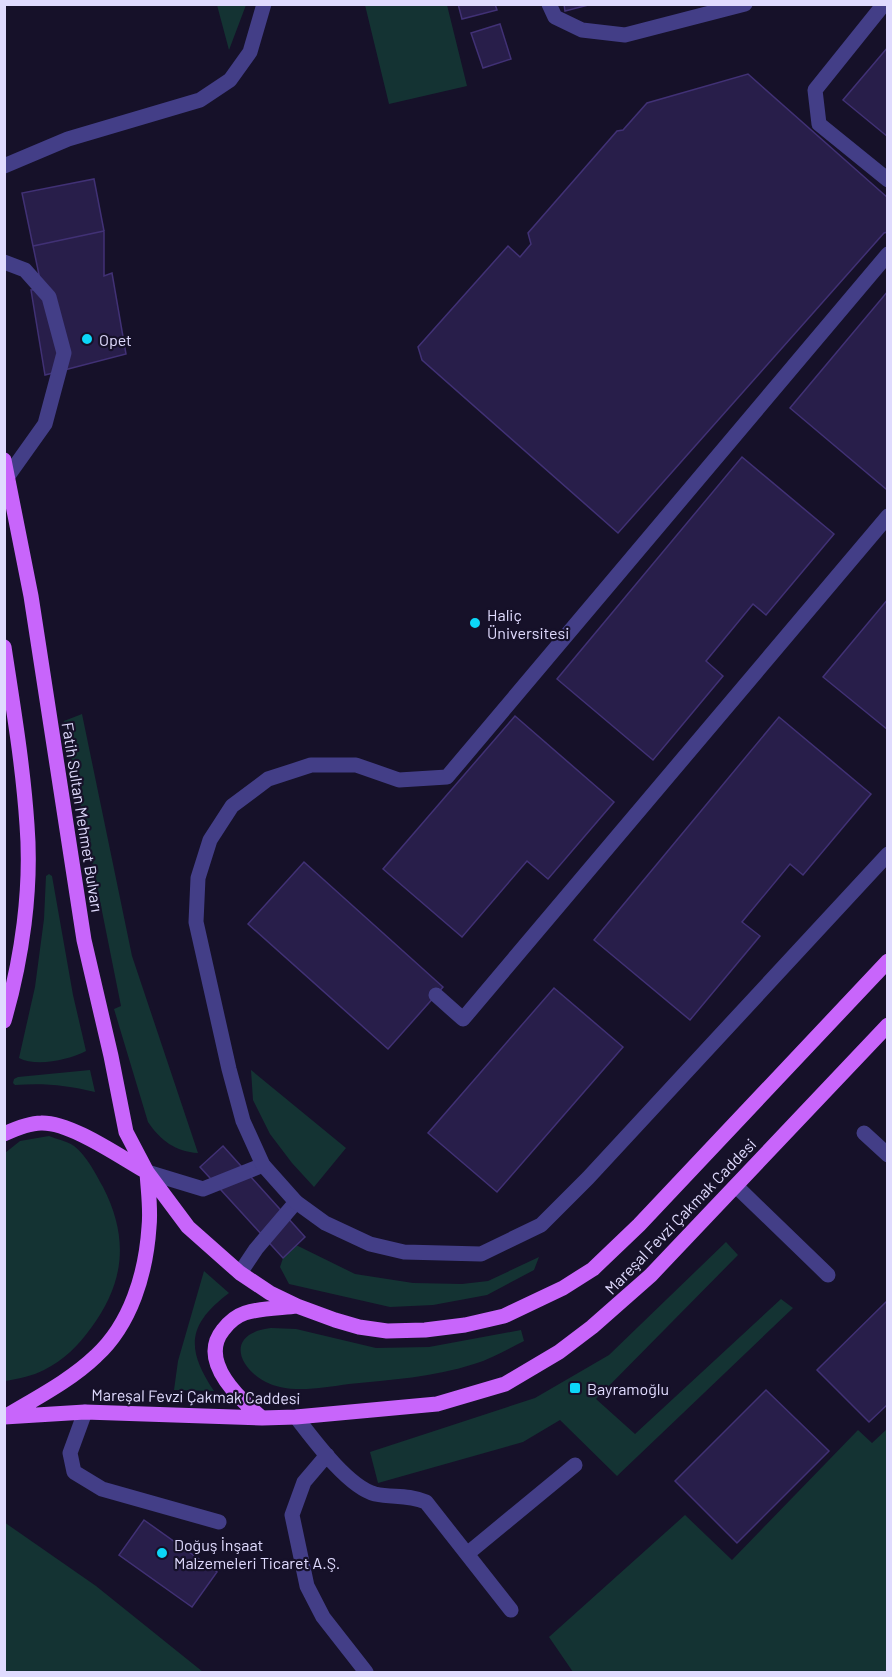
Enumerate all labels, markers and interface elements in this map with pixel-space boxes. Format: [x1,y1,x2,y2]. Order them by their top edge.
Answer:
place label: Opet [99,330,132,349]
marker: Opet [80,332,94,346]
place label: Haliç Üniversitesi [487,605,569,642]
marker: Haliç Üniversitesi [468,616,482,630]
street label: Fatih Sultan Mehmet Bulvarı [59,721,107,913]
street label: Mareşal Fevzi Çakmak Caddesi [601,1134,759,1298]
place label: Bayramoğlu [587,1379,669,1398]
marker: Bayramoğlu [568,1381,582,1395]
street label: Mareşal Fevzi Çakmak Caddesi [91,1385,301,1407]
place label: Doğuş İnşaat Malzemeleri Ticaret A.Ş. [174,1535,340,1572]
marker: Doğuş İnşaat Malzemeleri Ticaret A.Ş. [155,1546,169,1560]

